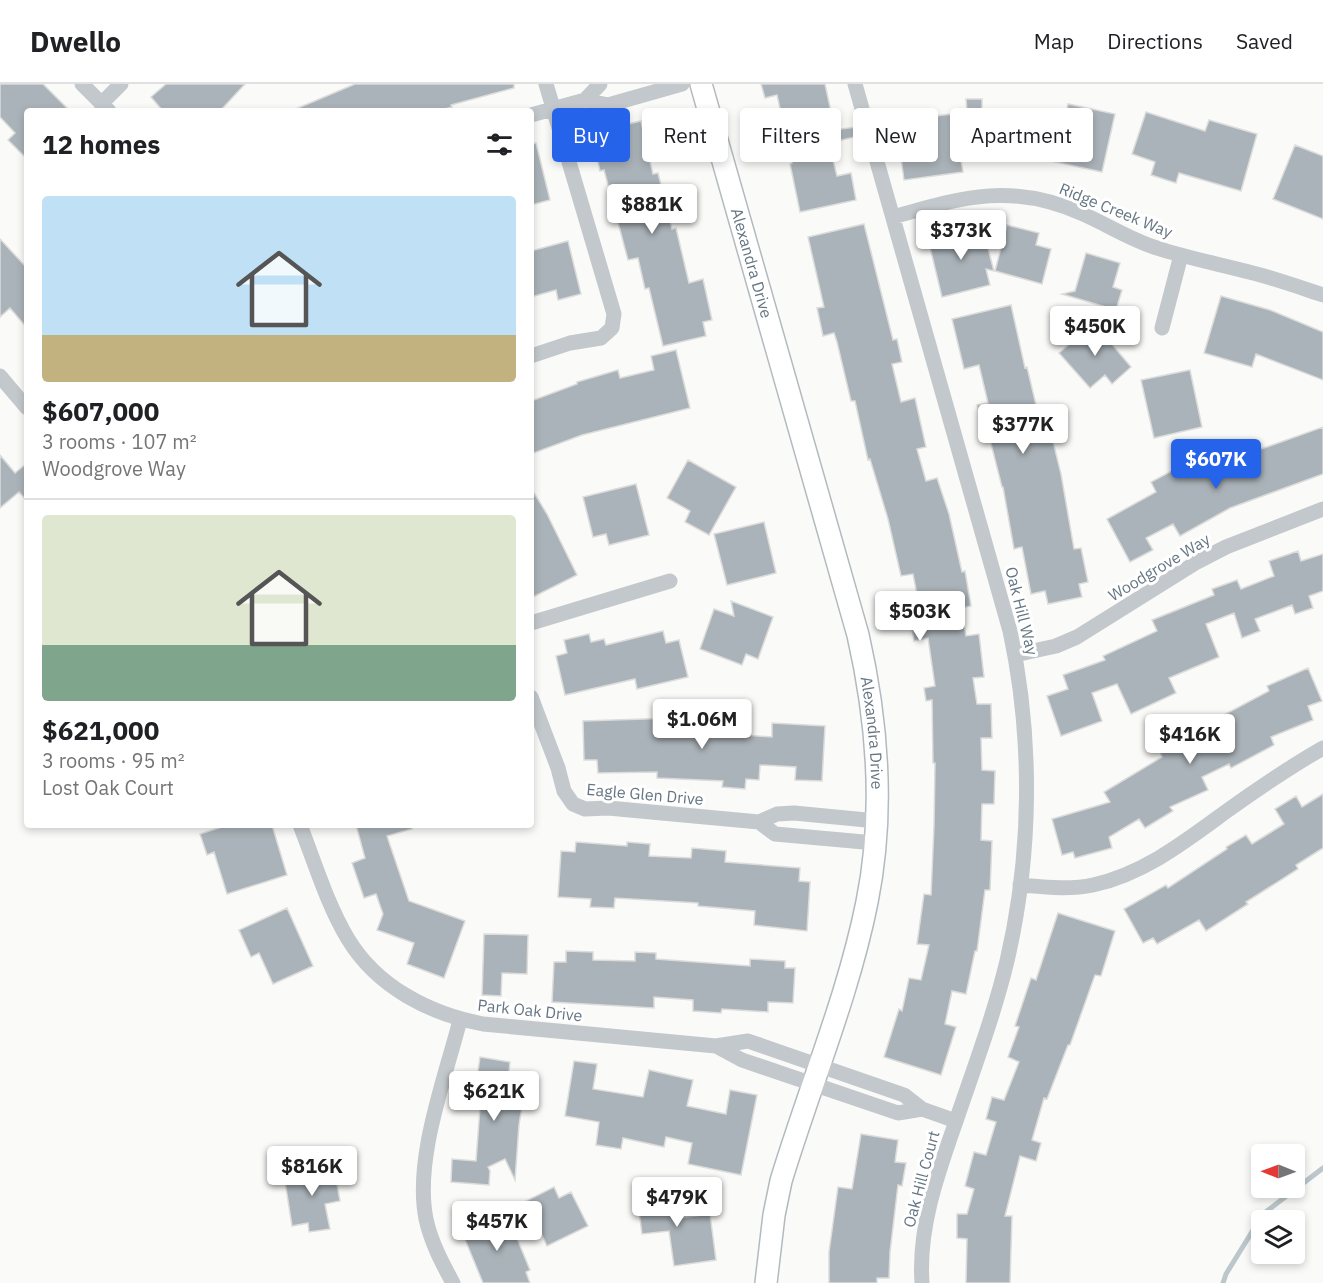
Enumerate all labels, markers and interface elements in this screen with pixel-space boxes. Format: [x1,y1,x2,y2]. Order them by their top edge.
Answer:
text: Dwello [30,23,121,60]
text: Map [1034,27,1074,55]
text: Directions [1107,27,1203,55]
text: Saved [1236,27,1293,55]
chip: Buy [552,108,630,162]
chip: Rent [642,108,728,162]
chip: Filters [740,108,841,162]
chip: New [853,108,938,162]
chip: Apartment [950,108,1093,162]
text: 12 homes [42,127,160,161]
icon: filters [483,128,516,161]
street label: Ridge Creek Way [1056,178,1176,242]
pin: $881K [610,184,694,235]
text: $881K [621,190,683,217]
street label: Alexandra Drive [727,206,777,320]
pin: $373K [919,210,1003,261]
text: $373K [930,216,992,243]
icon: home [225,235,333,343]
pin: $450K [1053,306,1137,357]
text: $450K [1064,312,1126,339]
text: $607,000 [42,394,159,428]
pin: $377K [981,404,1065,455]
text: $377K [992,410,1054,437]
text: 3 rooms · 107 m² [42,428,197,455]
pin: $607K [1174,439,1258,490]
text: $607K [1185,445,1247,472]
text: Woodgrove Way [42,455,186,482]
street label: Woodgrove Way [1105,529,1214,605]
icon: home [225,554,333,662]
street label: Oak Hill Way [1001,565,1043,657]
pin: $503K [878,591,962,642]
text: $503K [889,597,951,624]
street label: Alexandra Drive [857,675,887,790]
pin: $1.06M [653,699,751,750]
text: $1.06M [667,705,737,732]
text: $621,000 [42,713,159,747]
pin: $416K [1148,714,1232,765]
text: $416K [1159,720,1221,747]
text: 3 rooms · 95 m² [42,747,185,774]
text: Lost Oak Court [42,774,174,801]
street label: Eagle Glen Drive [586,779,705,809]
street label: Park Oak Drive [477,995,584,1025]
pin: $621K [452,1071,536,1122]
text: $621K [463,1077,525,1104]
street label: Oak Hill Court [898,1128,944,1230]
north arrow [1251,1144,1305,1198]
map controls [1251,1144,1305,1264]
pin: $816K [270,1146,354,1197]
text: $816K [281,1152,343,1179]
pin: $479K [635,1177,719,1228]
text: $479K [646,1183,708,1210]
pin: $457K [455,1201,539,1252]
text: $457K [466,1207,528,1234]
button: layers [1251,1210,1305,1264]

